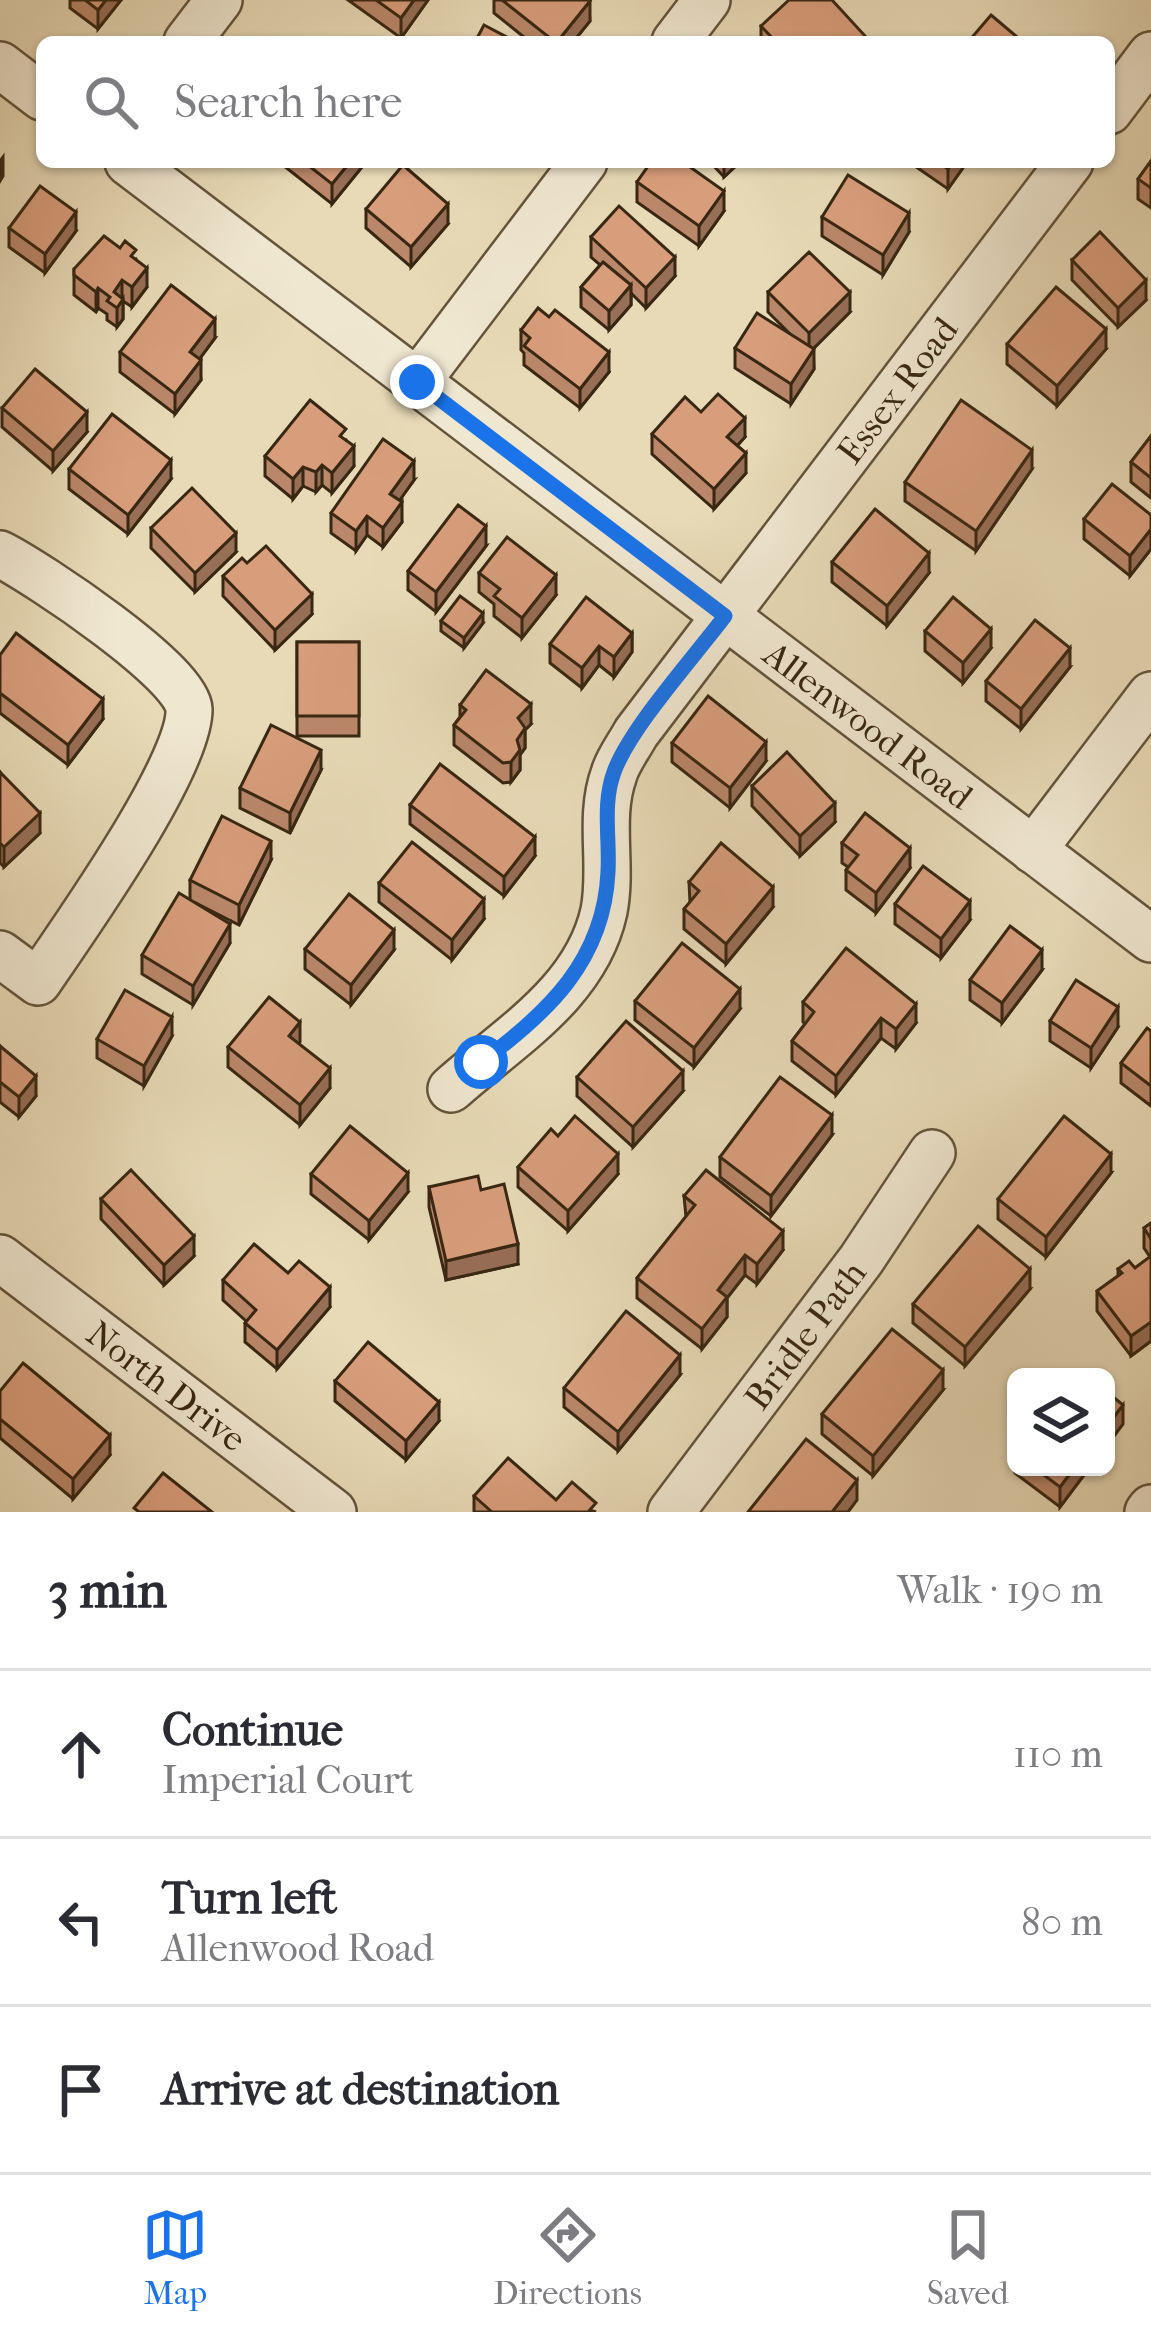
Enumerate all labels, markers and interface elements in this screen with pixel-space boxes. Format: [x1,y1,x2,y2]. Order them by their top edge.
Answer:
search box [36,36,1115,168]
icon: search [78,69,144,135]
text: Search here [174,76,402,129]
street label: Essex Road [829,309,967,472]
route end [390,355,444,409]
street label: Allenwood Road [754,631,981,818]
route start [454,1035,508,1089]
street label: Bridle Path [736,1253,875,1418]
street label: North Drive [79,1312,254,1460]
map controls [1007,1368,1115,1476]
button: layers [1007,1368,1115,1476]
text: 3 min [48,1560,167,1620]
text: Walk · 190 m [897,1567,1103,1613]
text: Continue [162,1704,343,1757]
icon: ahead [48,1721,114,1787]
text: 110 m [1013,1731,1103,1777]
text: Imperial Court [162,1757,414,1803]
text: Turn left [162,1872,337,1925]
icon: left [48,1889,114,1955]
text: 80 m [1021,1899,1103,1945]
text: Allenwood Road [162,1925,434,1971]
icon: arrive [48,2057,114,2123]
text: Arrive at destination [162,2063,559,2116]
tab: Map [142,2202,208,2313]
tab: Directions [493,2202,642,2313]
tab: Saved [927,2202,1009,2313]

